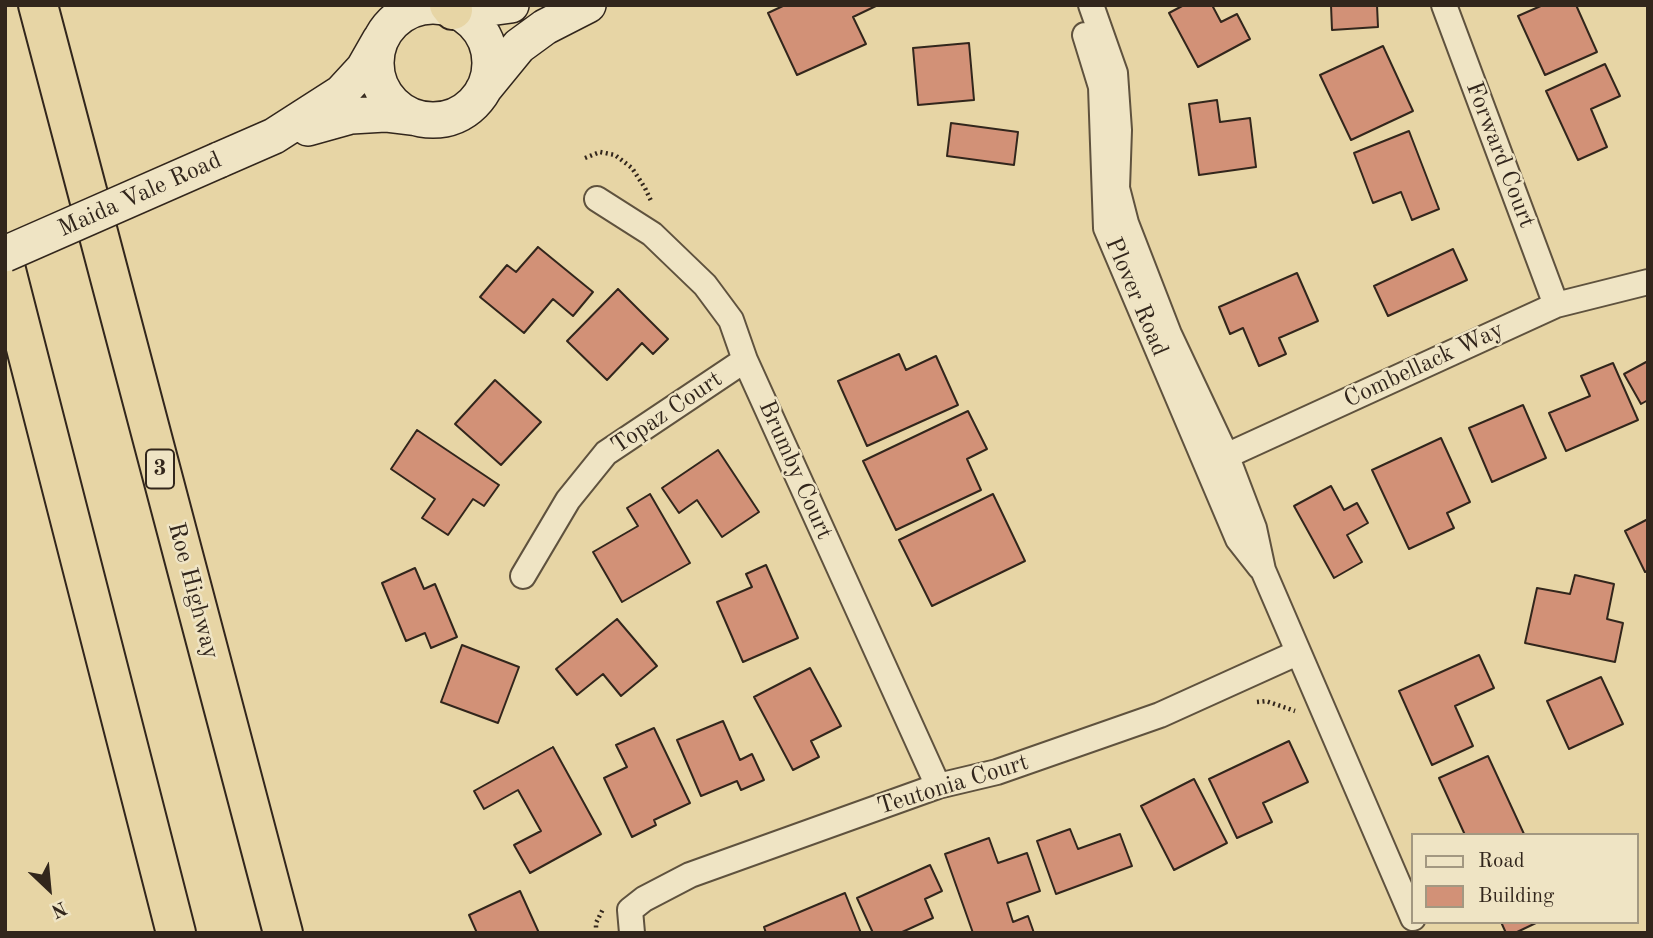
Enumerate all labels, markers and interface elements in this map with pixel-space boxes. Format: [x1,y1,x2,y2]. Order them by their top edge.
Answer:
street label: Forward Court [1459,78,1541,232]
street label: Maida Vale Road [54,146,226,244]
street label: Plover Road [1098,233,1174,361]
street label: Combellack Way [1340,315,1508,415]
street label: Topaz Court [606,365,728,461]
street label: Brumby Court [752,396,838,544]
road number: 3 [146,449,174,489]
street label: Roe Highway [161,520,225,662]
street label: Teutonia Court [874,748,1032,822]
legend [1412,833,1639,924]
text: Road [1478,851,1525,872]
north arrow [14,854,84,924]
text: Building [1478,886,1554,907]
text: N [48,897,69,920]

